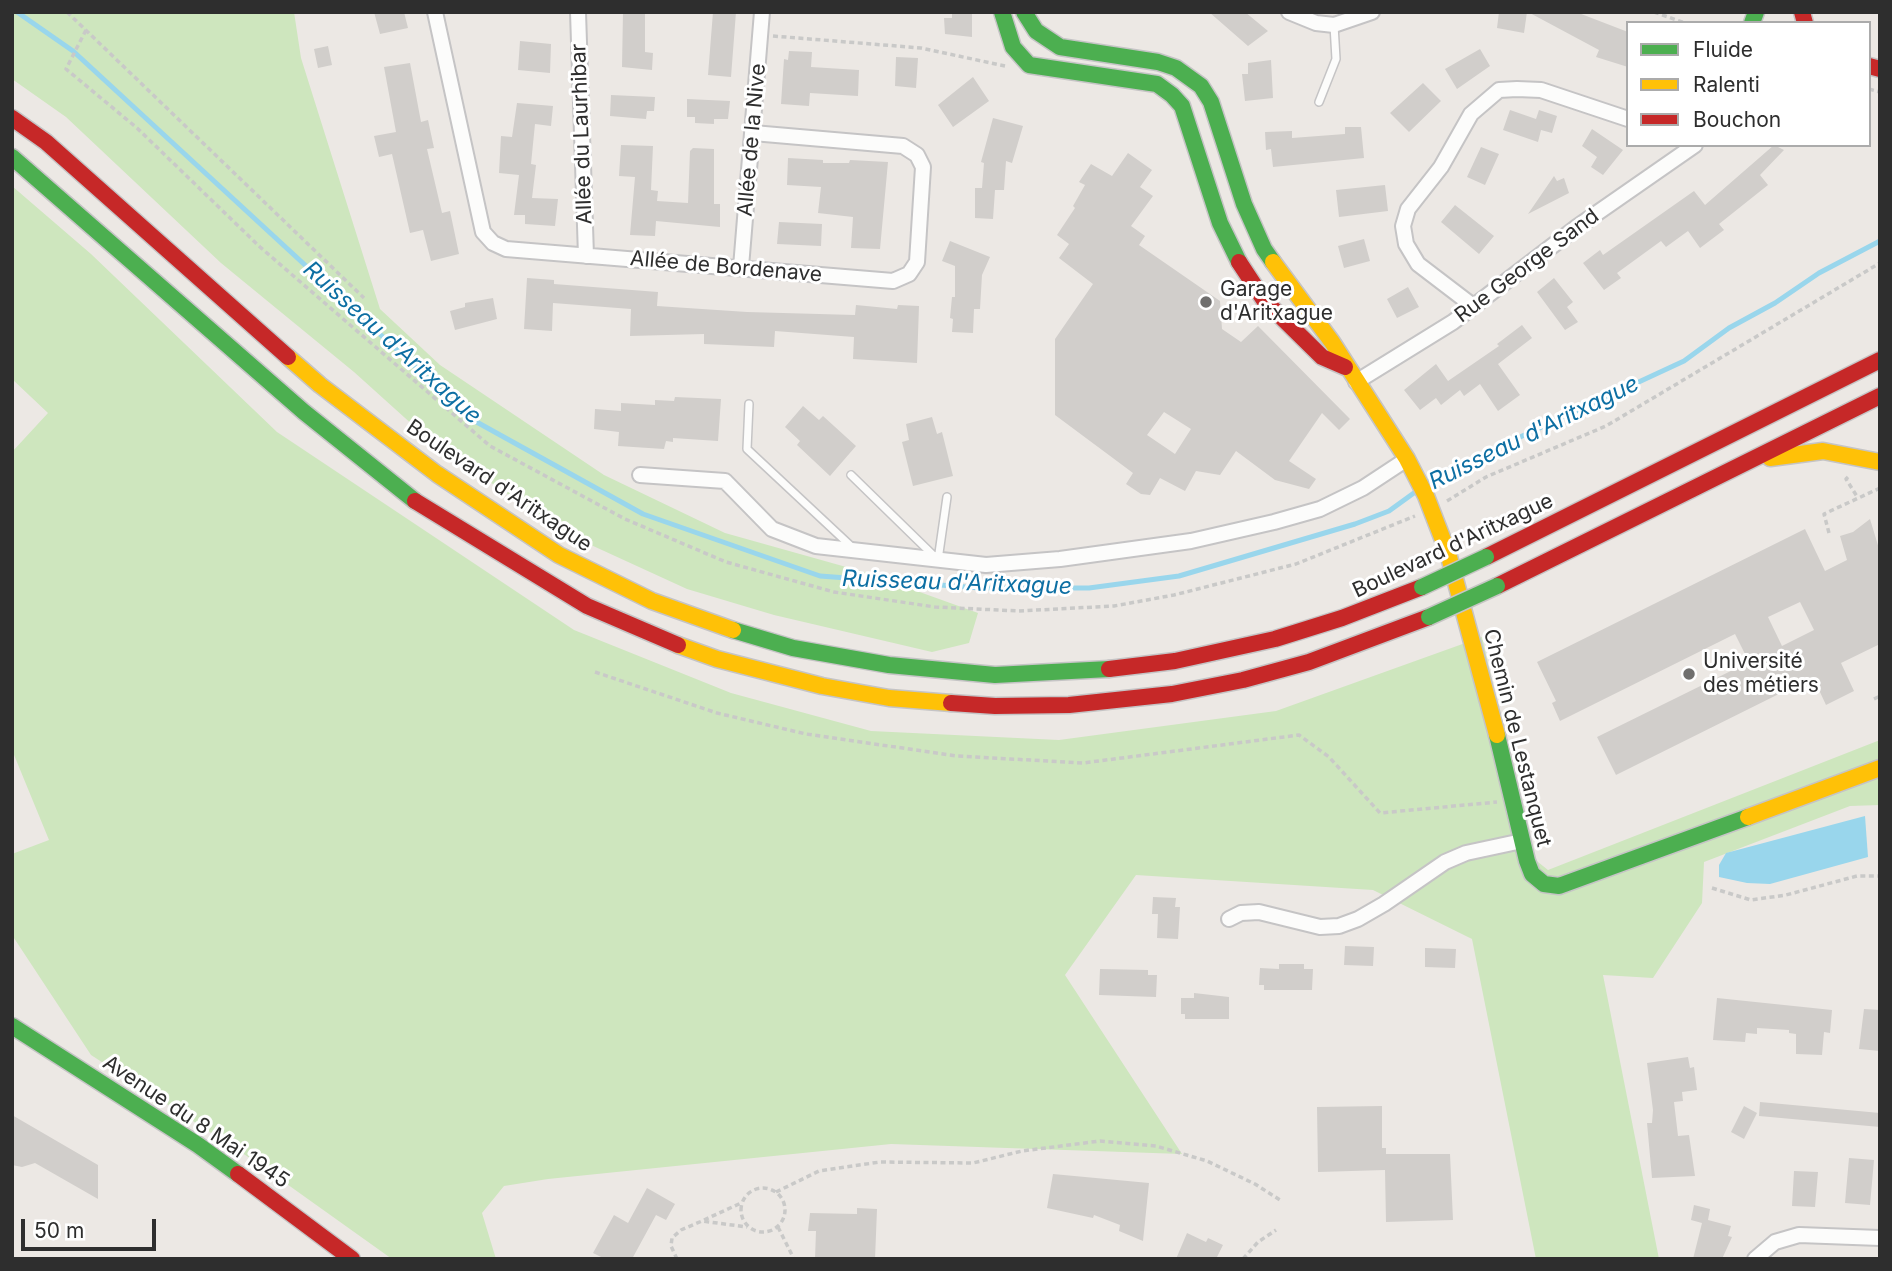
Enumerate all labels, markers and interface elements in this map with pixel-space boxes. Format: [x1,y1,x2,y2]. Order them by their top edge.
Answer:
legend [1626,21,1871,147]
text: Fluide [1693,37,1753,62]
street label: Allée du Laurhibar [566,43,598,225]
street label: Allée de la Nive [733,62,771,218]
text: Ralenti [1693,72,1760,97]
text: Bouchon [1693,107,1781,132]
street label: Rue George Sand [1450,204,1604,328]
street label: Allée de Bordenave [629,246,823,288]
water label: Ruisseau d'Aritxague [297,256,487,430]
place label: Garage d'Aritxague [1220,277,1333,327]
marker: Garage d'Aritxague [1198,294,1214,310]
water label: Ruisseau d'Aritxague [1425,370,1643,496]
street label: Boulevard d'Aritxague [401,414,597,558]
street label: Boulevard d'Aritxague [1349,488,1557,604]
water label: Ruisseau d'Aritxague [842,565,1072,601]
street label: Chemin de Lestanquet [1478,626,1556,850]
place label: Université des métiers [1703,649,1819,699]
marker: Université des métiers [1681,666,1697,682]
street label: Avenue du 8 Mai 1945 [98,1050,294,1194]
scale bar [24,1204,159,1248]
text: 50 m [34,1218,84,1243]

